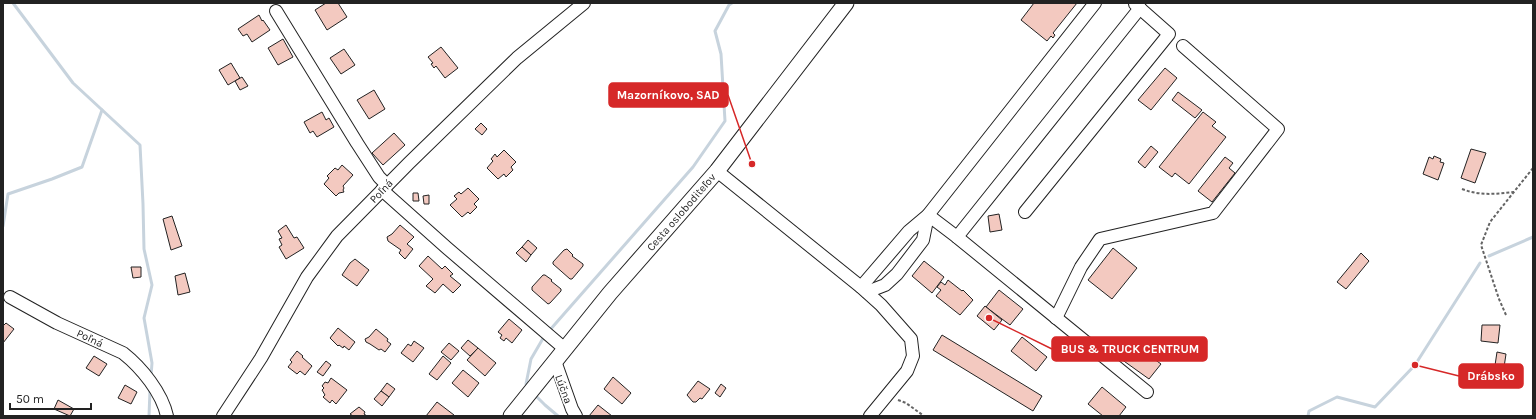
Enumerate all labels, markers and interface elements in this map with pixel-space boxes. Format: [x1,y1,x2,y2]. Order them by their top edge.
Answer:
callout: Mazorníkovo, SAD [609,83,728,107]
text: Mazorníkovo, SAD [617,88,719,102]
street label: Cesta osloboditeľov [644,171,719,254]
street label: Poľná [367,177,396,206]
street label: Poľná [74,327,105,350]
callout: BUS & TRUCK CENTRUM [1052,337,1207,361]
text: BUS & TRUCK CENTRUM [1061,342,1199,356]
callout: Drábsko [1459,364,1523,388]
text: Drábsko [1467,369,1515,383]
street label: Lúčna [552,373,575,406]
scale bar [10,385,91,411]
text: 50 m [16,392,44,406]

